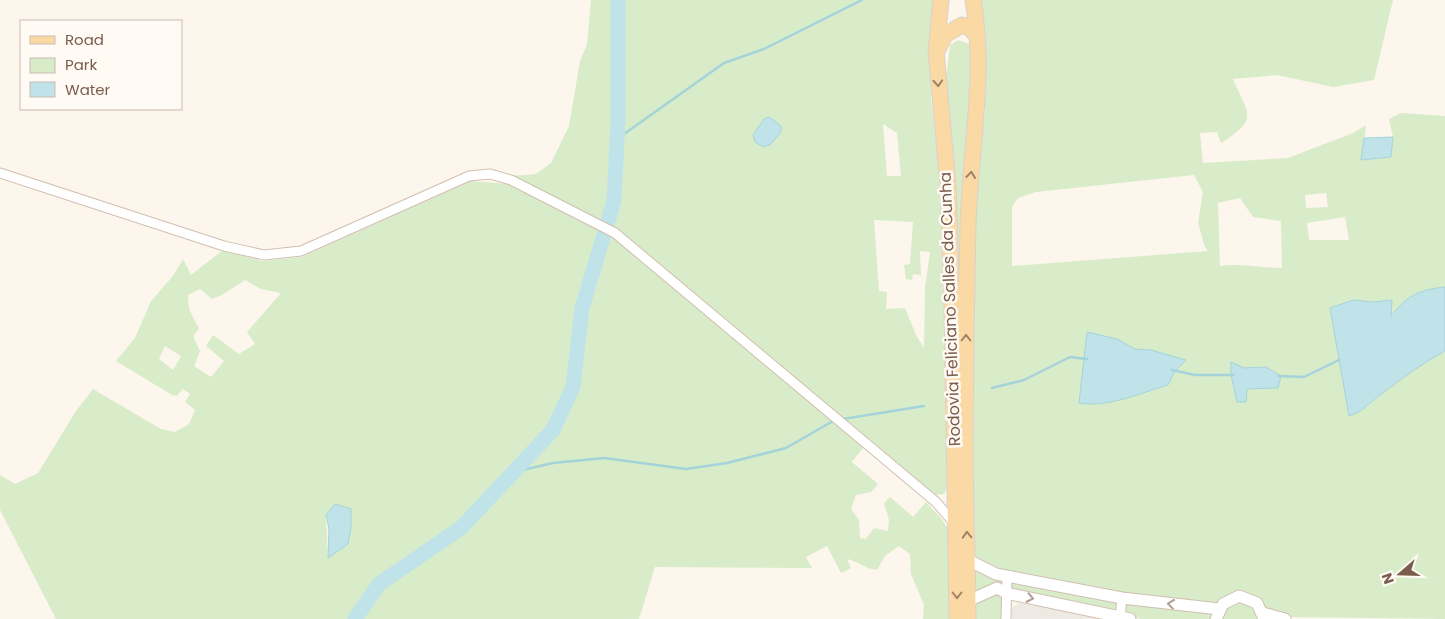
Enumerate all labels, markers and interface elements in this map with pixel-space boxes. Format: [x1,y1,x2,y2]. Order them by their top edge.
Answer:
legend [20,20,182,110]
text: Road [65,29,104,50]
text: Park [65,54,97,75]
text: Water [65,79,111,100]
one-way arrow [933,80,944,88]
street label: Rodovia Feliciano Salles da Cunha [934,171,966,447]
one-way arrow [966,171,977,179]
one-way arrow [961,334,971,342]
one-way arrow [961,531,972,539]
north arrow [1375,549,1425,599]
text: N [1377,570,1399,587]
one-way arrow [952,592,962,600]
one-way arrow [1025,593,1034,603]
one-way arrow [1166,599,1175,609]

